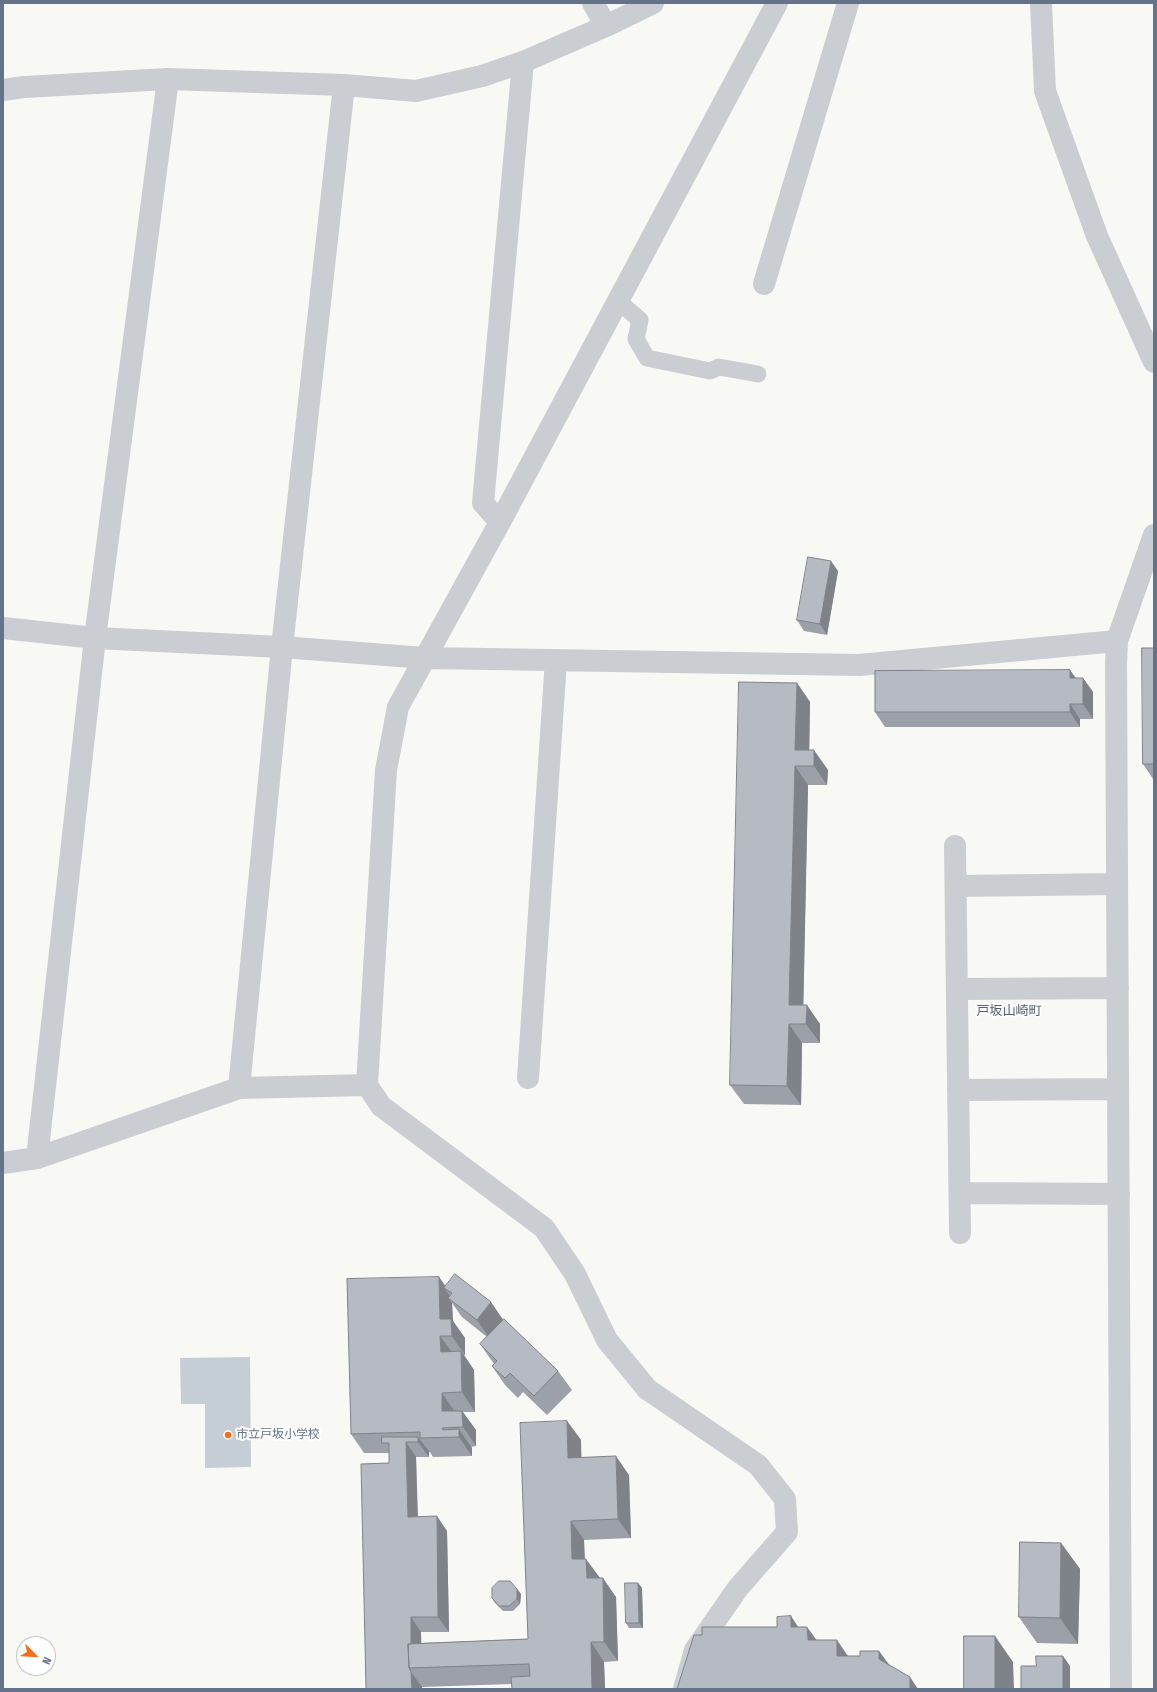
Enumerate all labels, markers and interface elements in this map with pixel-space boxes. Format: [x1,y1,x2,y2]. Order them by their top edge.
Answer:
district label: 戸坂山崎町 [977,1003,1041,1019]
place label: 市立戸坂小学校 [236,1428,320,1442]
marker: 市立戸坂小学校 [223,1430,233,1440]
north arrow [16,1636,56,1676]
text: N [39,1655,54,1666]

